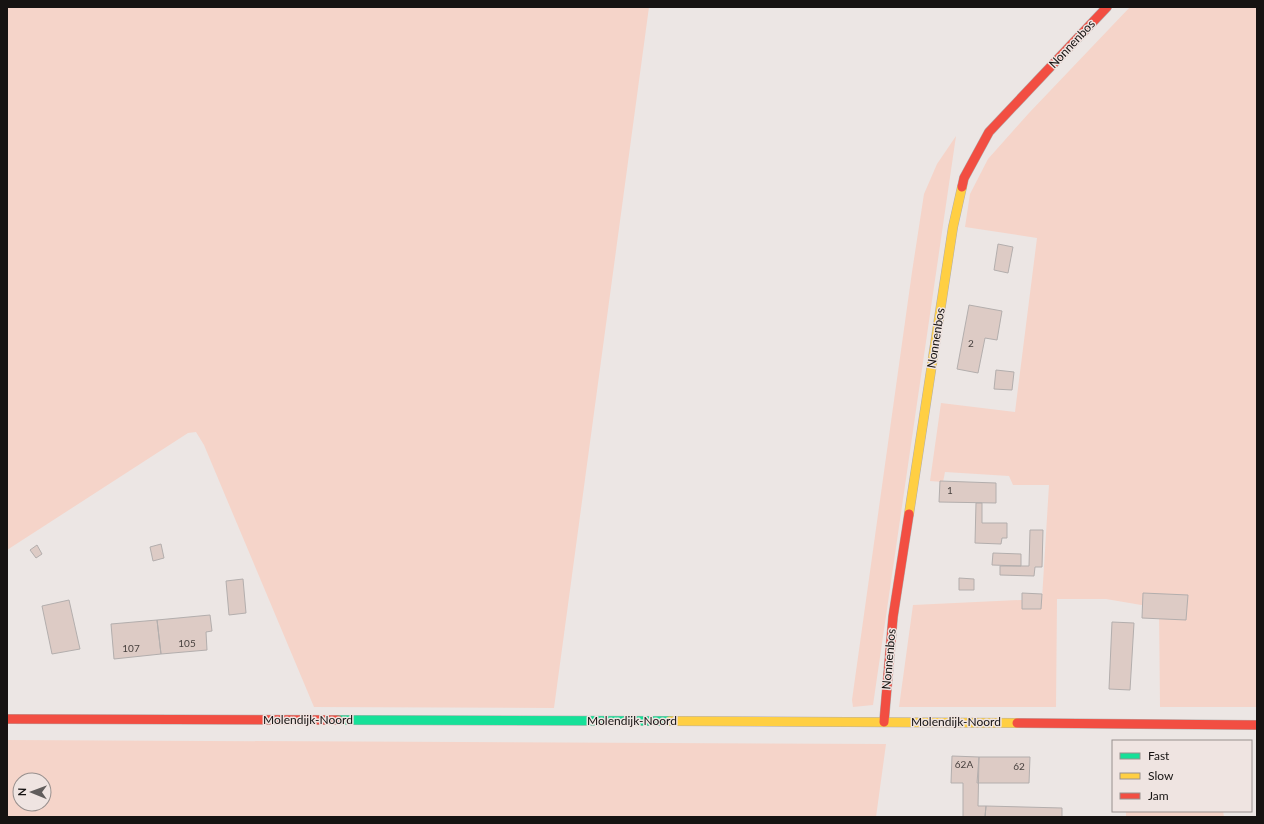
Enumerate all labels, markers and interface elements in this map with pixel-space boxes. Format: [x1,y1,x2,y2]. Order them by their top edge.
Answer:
street label: Nonnenbos [1045,16,1098,71]
street label: Nonnenbos [923,307,948,369]
house number: 2 [968,337,974,349]
house number: 1 [947,484,953,496]
street label: Nonnenbos [878,628,899,690]
house number: 105 [178,637,196,649]
house number: 107 [122,642,140,654]
street label: Molendijk-Noord [263,712,353,727]
street label: Molendijk-Noord [587,713,677,728]
street label: Molendijk-Noord [911,714,1001,729]
legend [1112,740,1252,812]
text: Fast [1148,748,1170,763]
house number: 62A [955,758,973,770]
house number: 62 [1013,760,1025,772]
text: Slow [1148,768,1174,783]
north arrow [12,772,52,812]
text: N [15,787,28,796]
text: Jam [1148,788,1169,803]

